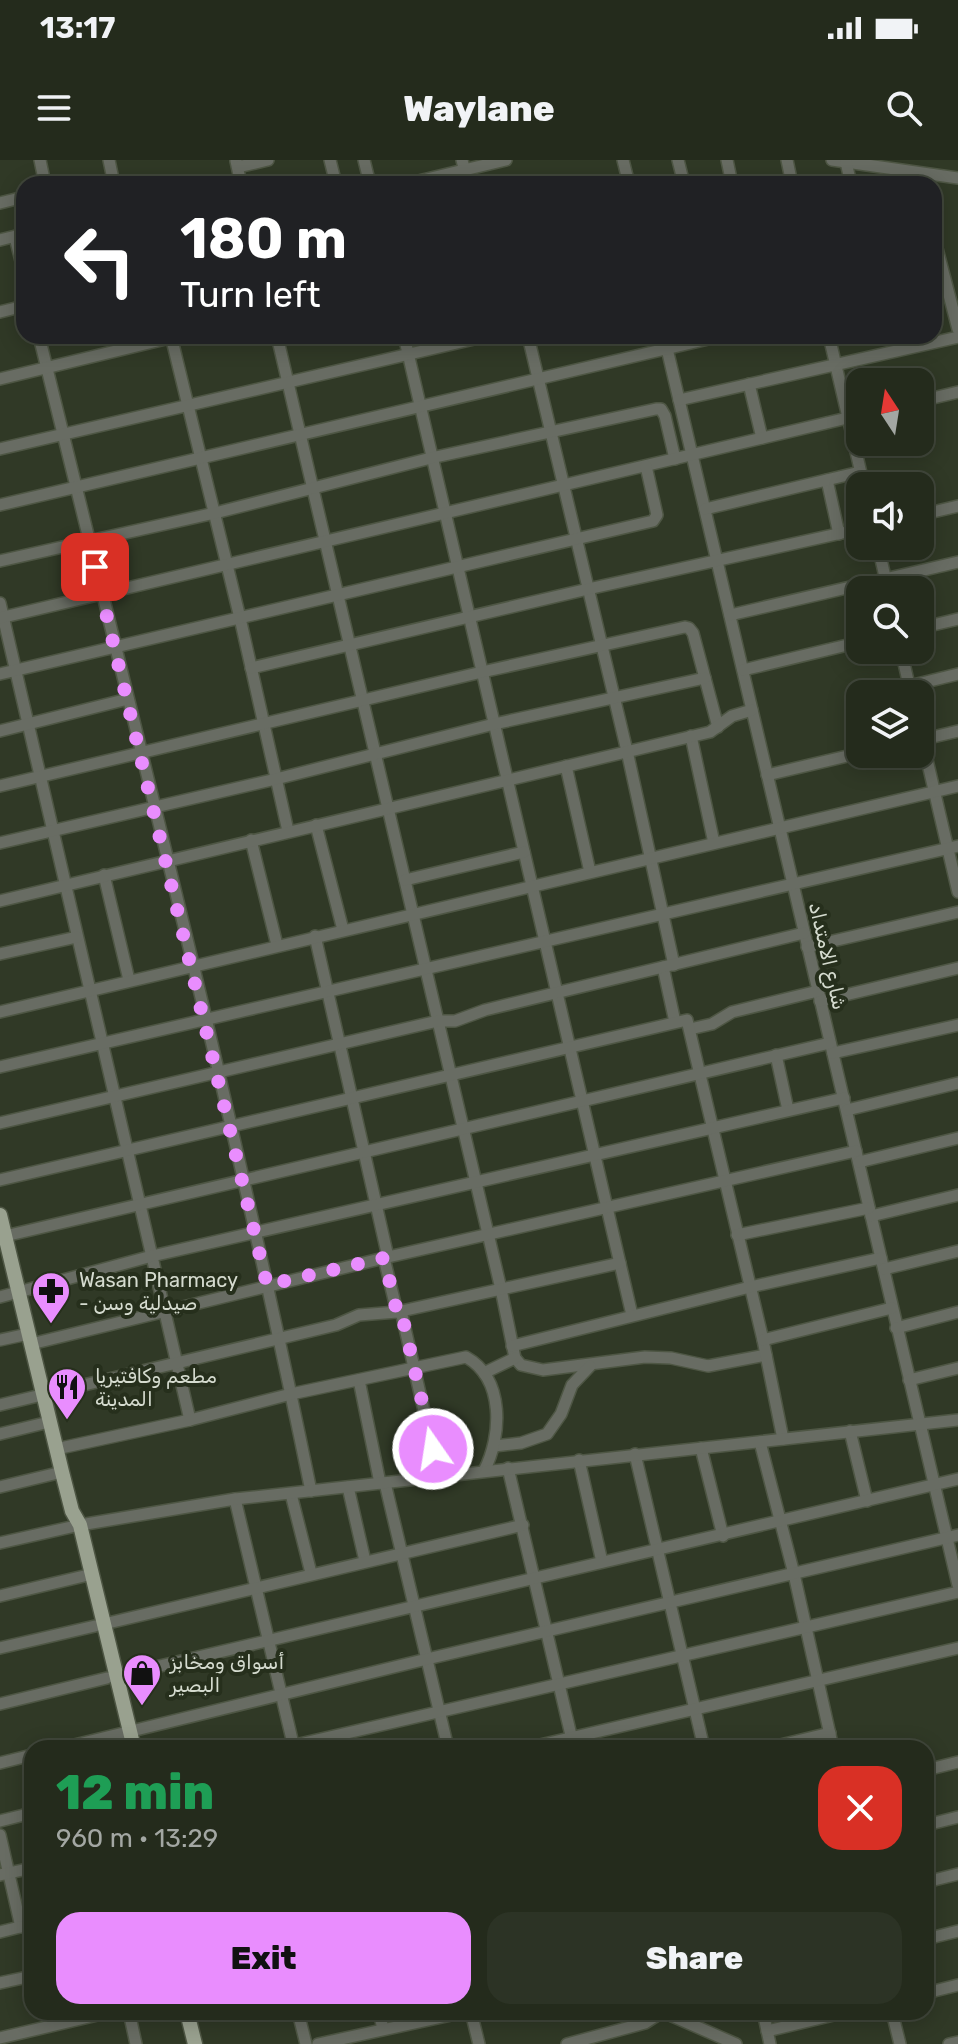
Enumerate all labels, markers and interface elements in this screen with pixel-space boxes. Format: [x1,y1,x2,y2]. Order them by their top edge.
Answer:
text: 13:17 [40,10,116,46]
icon: menu [32,86,76,130]
icon: search [882,86,926,130]
text: Waylane [403,87,555,130]
text: 180 m [180,206,347,272]
icon: left [48,208,152,312]
text: Turn left [180,273,321,316]
north arrow [846,368,934,456]
map controls [846,368,934,768]
button: sound [846,472,934,560]
pin [61,533,129,601]
icon: arrive [73,545,117,589]
button: search [846,576,934,664]
button: layers [846,680,934,768]
street label: شارع الامتداد [802,900,852,1012]
place label: Wasan Pharmacy - صيدلية وسن [79,1268,238,1315]
pharmacy icon: Wasan Pharmacy - صيدلية وسن [30,1270,72,1325]
place label: مطعم وكافتيريا المدينة [95,1364,217,1411]
restaurant icon: مطعم وكافتيريا المدينة [46,1366,88,1421]
position arrow [391,1407,475,1491]
place label: أسواق ومخابز البصير [169,1650,284,1697]
shop icon: أسواق ومخابز البصير [121,1652,163,1707]
text: 12 min [56,1764,214,1821]
button: close [818,1766,902,1850]
text: 960 m · 13:29 [56,1823,218,1854]
button: Exit [56,1912,471,2004]
button: Share [487,1912,902,2004]

